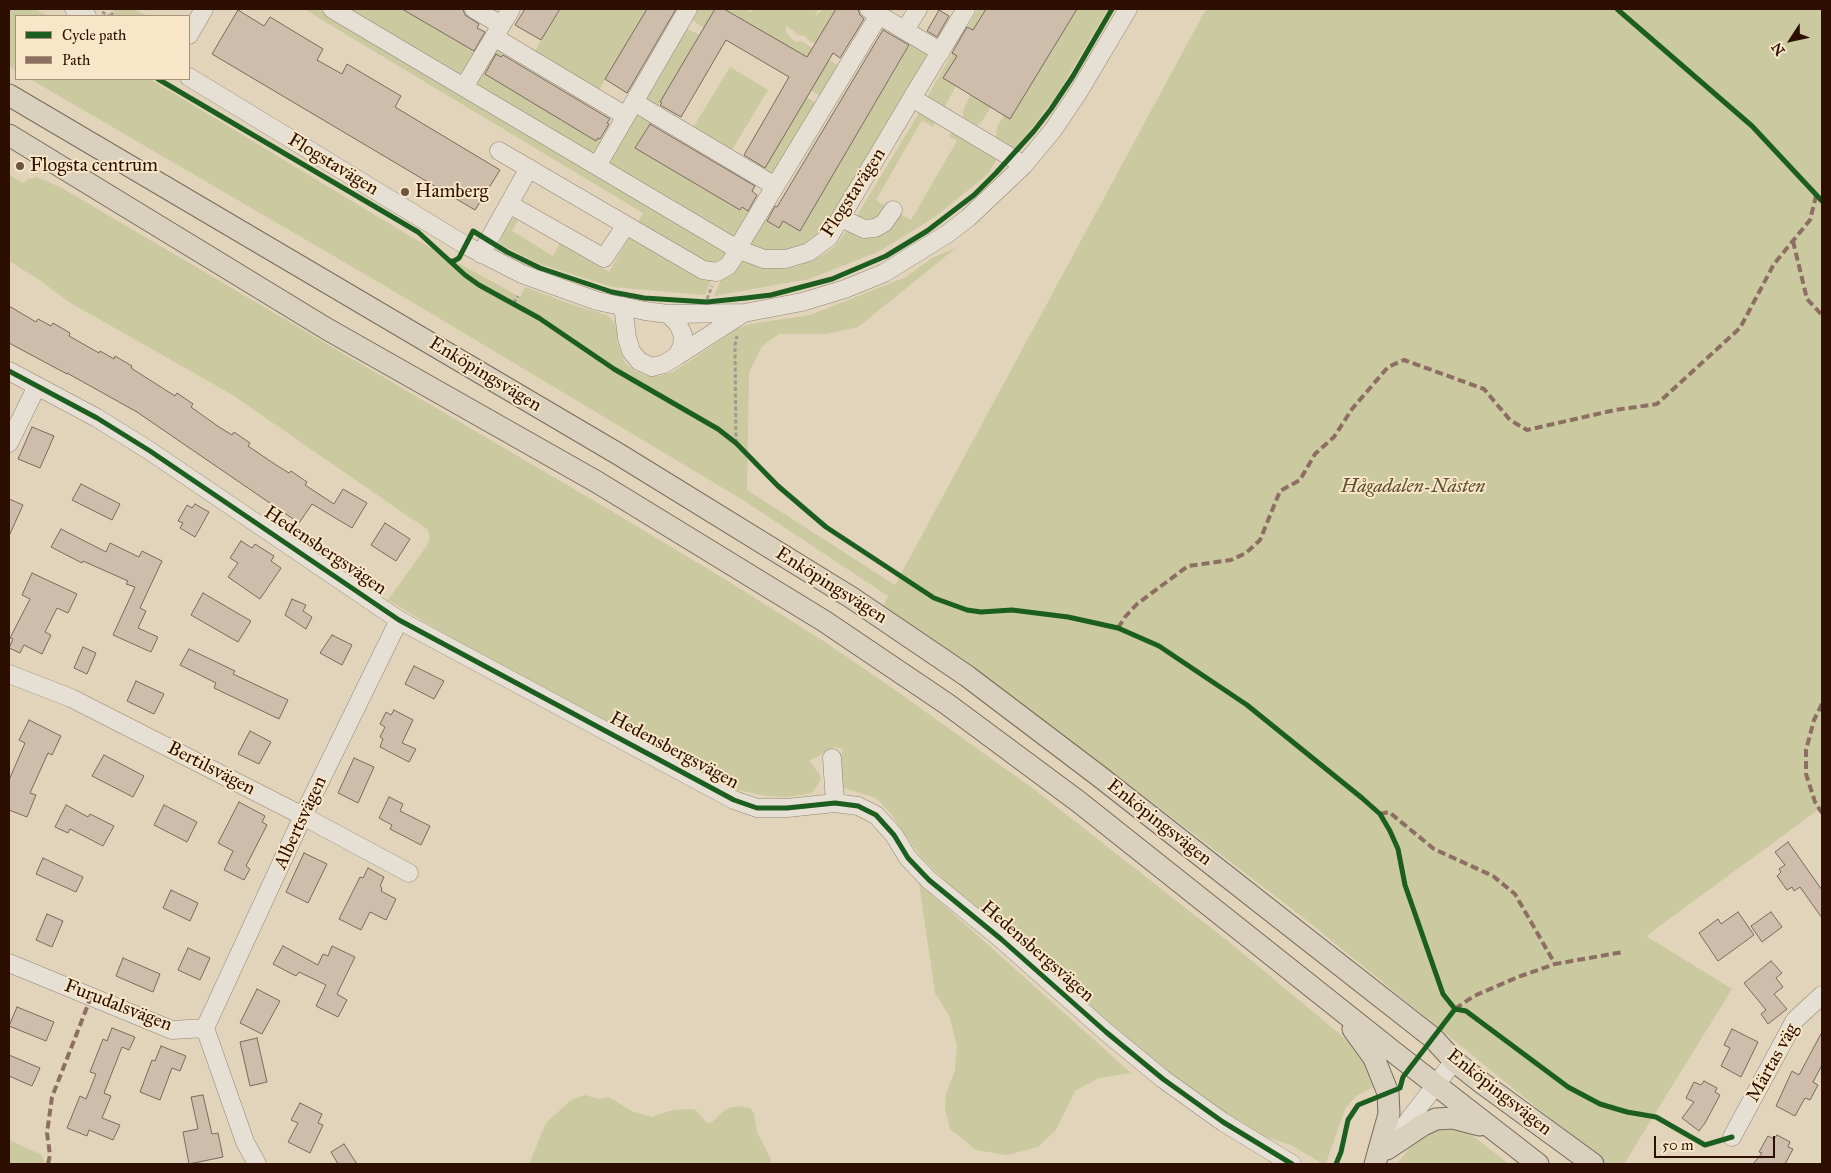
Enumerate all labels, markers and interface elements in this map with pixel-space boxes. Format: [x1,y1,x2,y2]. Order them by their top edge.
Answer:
legend [15,15,190,80]
north arrow [1766,15,1816,65]
text: Cycle path [62,26,126,44]
text: N [1768,39,1789,59]
text: Path [62,51,90,69]
street label: Flogstavägen [284,129,382,201]
street label: Flogstavägen [817,144,891,242]
place label: Flogsta centrum [30,155,158,177]
marker: Flogsta centrum [14,160,26,172]
place label: Hamberg [415,181,488,203]
marker: Hamberg [399,186,411,198]
street label: Enköpingsvägen [425,332,545,418]
park label: Hågadalen-Nåsten [1341,476,1485,498]
street label: Hedensbergsvägen [259,502,391,600]
street label: Enköpingsvägen [771,543,891,629]
street label: Hedensbergsvägen [606,707,742,795]
street label: Bertilsvägen [163,737,259,801]
street label: Albertsvägen [270,773,332,873]
street label: Enköpingsvägen [1102,775,1216,871]
street label: Hedensbergsvägen [976,896,1098,1008]
street label: Furudalsvägen [61,975,175,1037]
street label: Märtas väg [1742,1020,1804,1106]
street label: Enköpingsvägen [1442,1045,1556,1141]
scale bar [1656,1126,1777,1158]
text: 50 m [1662,1136,1694,1154]

